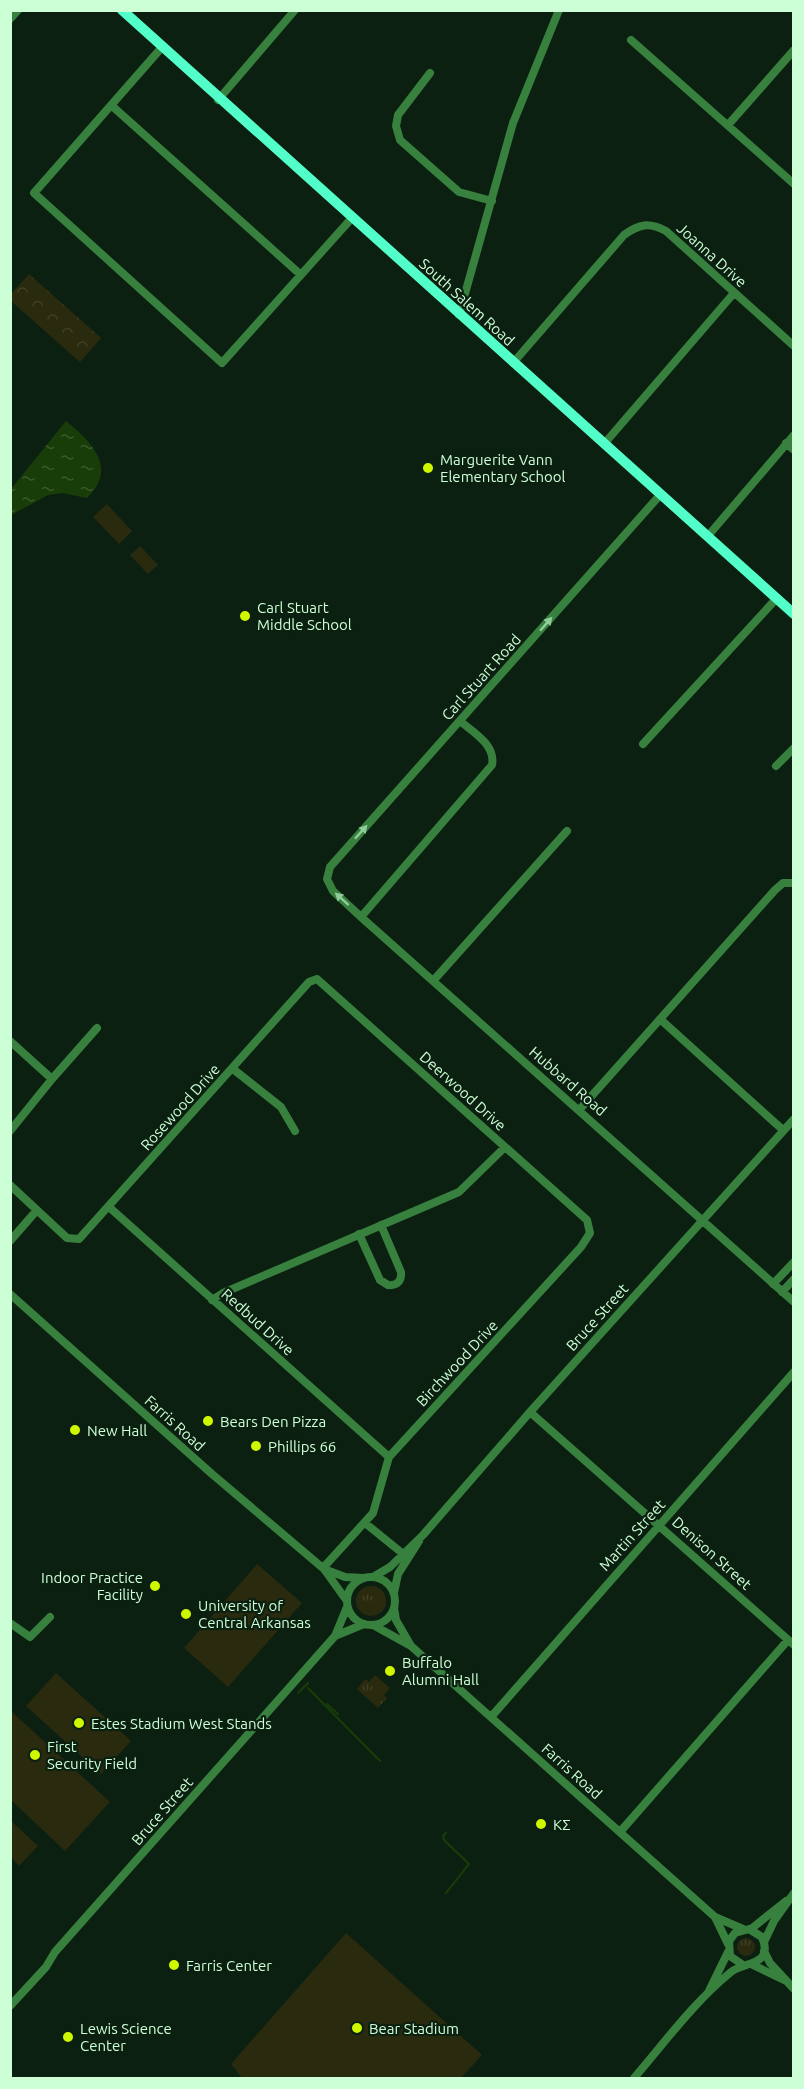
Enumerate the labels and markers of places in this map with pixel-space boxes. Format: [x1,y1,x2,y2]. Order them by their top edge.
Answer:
place label: Marguerite Vann Elementary School [440,451,566,485]
marker: Marguerite Vann Elementary School [421,461,435,475]
place label: Carl Stuart Middle School [257,599,352,633]
marker: Carl Stuart Middle School [238,609,252,623]
place label: Bears Den Pizza [220,1413,326,1430]
marker: Bears Den Pizza [201,1414,215,1428]
place label: New Hall [87,1422,147,1439]
marker: New Hall [68,1423,82,1437]
place label: Phillips 66 [268,1438,336,1455]
marker: Phillips 66 [249,1439,263,1453]
place label: Indoor Practice Facility [41,1569,143,1603]
marker: Indoor Practice Facility [148,1579,162,1593]
place label: University of Central Arkansas [198,1597,311,1631]
marker: University of Central Arkansas [179,1607,193,1621]
place label: Buffalo Alumni Hall [402,1654,479,1688]
marker: Buffalo Alumni Hall [383,1664,397,1678]
place label: Estes Stadium West Stands [91,1715,272,1732]
marker: Estes Stadium West Stands [72,1716,86,1730]
place label: First Security Field [47,1738,137,1772]
marker: First Security Field [28,1748,42,1762]
place label: KΣ [553,1816,571,1833]
marker: KΣ [534,1817,548,1831]
place label: Farris Center [186,1957,272,1974]
marker: Farris Center [167,1958,181,1972]
place label: Lewis Science Center [80,2020,172,2054]
place label: Bear Stadium [369,2020,459,2037]
marker: Bear Stadium [350,2021,364,2035]
marker: Lewis Science Center [61,2030,75,2044]

